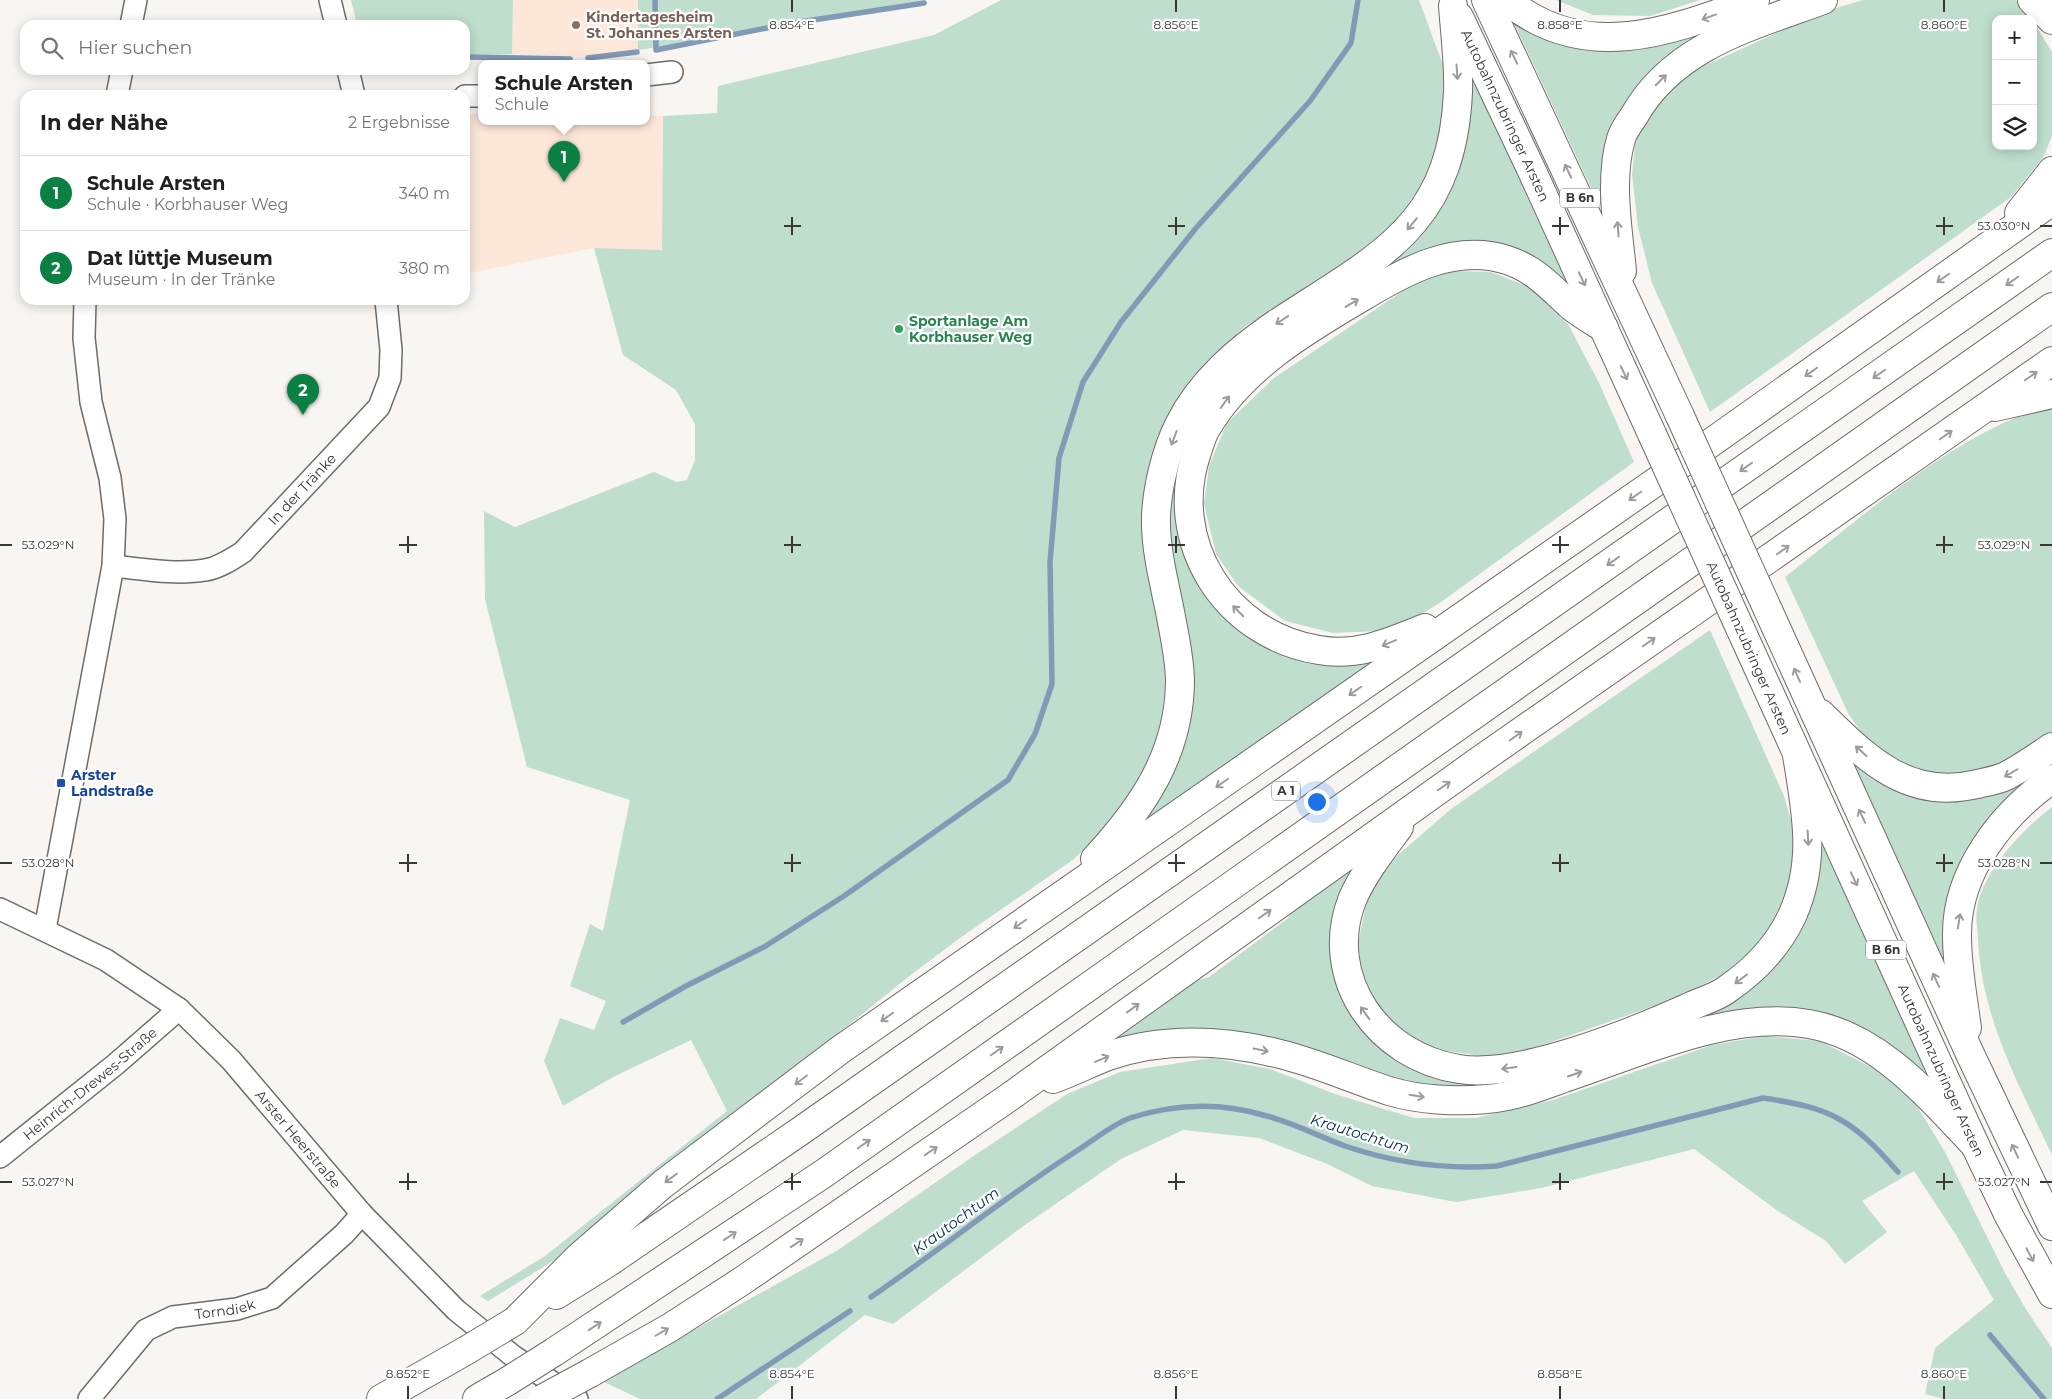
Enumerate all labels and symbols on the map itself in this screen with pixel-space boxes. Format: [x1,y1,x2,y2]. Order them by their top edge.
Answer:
place label: Kindertagesheim St. Johannes Arsten [586,8,732,42]
one-way arrow [1702,13,1718,22]
text: 8.854°E [769,17,815,32]
text: 8.856°E [1154,17,1199,32]
text: 8.858°E [1537,17,1583,32]
text: 8.860°E [1921,17,1967,32]
marker: Kindertagesheim St. Johannes Arsten [570,19,582,31]
street label: Autobahnzubringer Arsten [1457,27,1554,204]
one-way arrow [1509,50,1518,65]
one-way arrow [1452,64,1461,80]
one-way arrow [1655,74,1667,86]
pin: 1 [548,141,580,182]
one-way arrow [1562,164,1572,179]
road number: B 6n [1560,188,1600,208]
one-way arrow [1407,217,1418,230]
text: 53.030°N [1977,218,2031,233]
one-way arrow [1613,221,1623,237]
one-way arrow [1577,271,1587,286]
one-way arrow [1936,273,1950,283]
one-way arrow [2005,276,2019,286]
one-way arrow [1344,297,1358,307]
place label: Sportanlage Am Korbhauser Weg [909,312,1032,346]
one-way arrow [1275,315,1289,326]
marker: Sportanlage Am Korbhauser Weg [893,323,905,335]
one-way arrow [1620,365,1630,380]
one-way arrow [1804,367,1818,377]
one-way arrow [1872,369,1886,379]
one-way arrow [2024,371,2038,381]
pin: 2 [287,374,319,415]
one-way arrow [1220,395,1230,409]
one-way arrow [1169,430,1178,445]
one-way arrow [1938,430,1952,441]
street label: In der Tränke [264,449,340,529]
one-way arrow [1740,462,1753,473]
one-way arrow [1628,491,1642,501]
text: 53.029°N [22,537,74,552]
text: 53.029°N [1978,537,2030,552]
one-way arrow [1776,545,1790,555]
one-way arrow [1606,556,1620,566]
street label: Autobahnzubringer Arsten [1703,558,1795,738]
one-way arrow [1232,604,1244,617]
one-way arrow [1642,637,1656,647]
one-way arrow [1382,639,1397,649]
one-way arrow [1792,668,1802,683]
one-way arrow [1348,686,1362,696]
one-way arrow [1509,730,1522,741]
one-way arrow [1854,745,1867,757]
place label: Arster Landstraße [70,766,154,800]
one-way arrow [2003,768,2018,778]
marker: Arster Landstraße [55,777,67,789]
one-way arrow [1215,778,1229,788]
road number: A 1 [1272,781,1300,800]
one-way arrow [1437,781,1451,791]
your location [1304,789,1330,815]
one-way arrow [1856,809,1866,824]
one-way arrow [1803,830,1812,846]
text: 53.028°N [21,855,75,870]
text: 53.028°N [1977,855,2031,870]
one-way arrow [1849,871,1859,886]
one-way arrow [1258,909,1272,919]
one-way arrow [1954,914,1964,930]
one-way arrow [1013,919,1027,929]
road number: B 6n [1866,940,1906,960]
one-way arrow [1735,973,1748,984]
one-way arrow [1931,973,1940,988]
street label: Autobahnzubringer Arsten [1894,981,1988,1160]
one-way arrow [1126,1003,1139,1014]
one-way arrow [1360,1006,1370,1020]
one-way arrow [880,1012,894,1022]
street label: Heinrich-Drewes-Straße [19,1023,161,1144]
one-way arrow [990,1046,1004,1056]
one-way arrow [1253,1046,1269,1055]
one-way arrow [1094,1054,1109,1063]
one-way arrow [1501,1063,1517,1073]
one-way arrow [1567,1069,1583,1079]
one-way arrow [795,1074,808,1085]
street label: Arster Heerstraße [251,1086,345,1192]
one-way arrow [1408,1092,1424,1102]
water label: Krautochtum [1308,1109,1412,1158]
one-way arrow [857,1139,871,1149]
one-way arrow [2010,1144,2020,1159]
one-way arrow [924,1146,938,1156]
one-way arrow [664,1173,678,1183]
text: 53.027°N [22,1174,74,1189]
text: 53.027°N [1978,1174,2030,1189]
water label: Krautochtum [909,1183,1003,1258]
one-way arrow [723,1231,737,1241]
one-way arrow [790,1238,804,1248]
one-way arrow [2026,1247,2036,1261]
street label: Torndiek [194,1295,258,1323]
one-way arrow [588,1321,602,1331]
one-way arrow [655,1326,669,1336]
text: 8.852°E [386,1366,430,1381]
text: 8.854°E [769,1366,815,1381]
text: 8.856°E [1154,1366,1199,1381]
text: 8.858°E [1537,1366,1583,1381]
text: 8.860°E [1921,1366,1967,1381]

